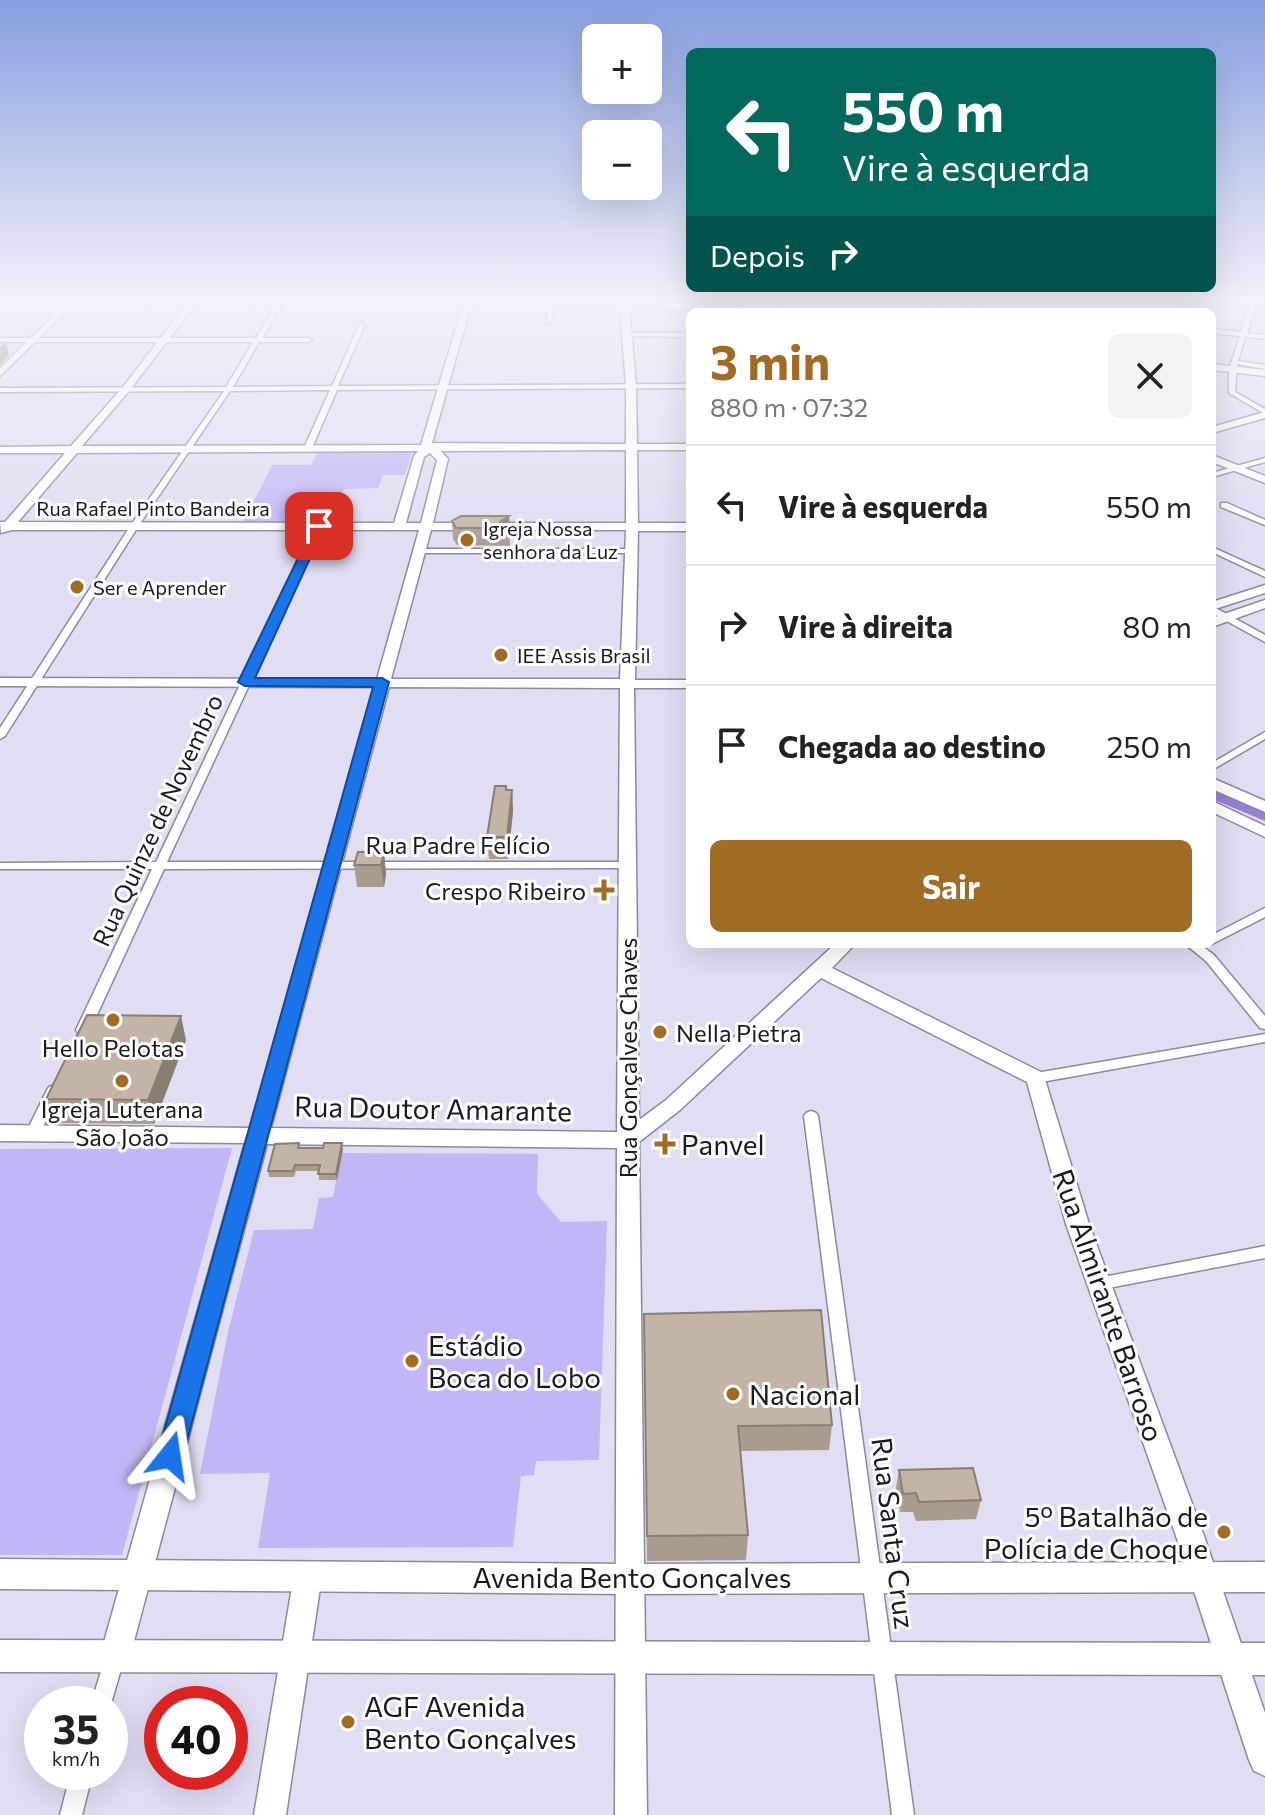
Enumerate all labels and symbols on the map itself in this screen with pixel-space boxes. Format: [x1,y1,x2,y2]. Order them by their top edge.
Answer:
pin [285,492,353,560]
street label: Rua Rafael Pinto Bandeira [36,496,270,520]
place label: Igreja Nossa senhora da Luz [483,516,618,563]
marker: Igreja Nossa senhora da Luz [458,531,476,549]
place label: Ser e Aprender [93,575,227,599]
marker: Ser e Aprender [68,578,86,596]
place label: IEE Assis Brasil [517,643,651,667]
marker: IEE Assis Brasil [492,646,510,664]
street label: Rua Quinze de Novembro [86,689,228,951]
street label: Rua Padre Felício [366,830,550,859]
place label: Crespo Ribeiro [425,876,586,905]
marker: Crespo Ribeiro [593,879,615,901]
street label: Rua Gonçalves Chaves [613,938,642,1178]
marker: Hello Pelotas [104,1011,122,1029]
place label: Nella Pietra [676,1018,802,1047]
marker: Nella Pietra [651,1023,669,1041]
place label: Hello Pelotas [42,1033,184,1062]
marker: Igreja Luterana São João [113,1072,131,1090]
street label: Rua Doutor Amarante [294,1089,572,1127]
place label: Igreja Luterana São João [41,1094,203,1151]
place label: Panvel [681,1127,765,1161]
marker: Panvel [656,1135,674,1153]
street label: Rua Almirante Barroso [1046,1164,1172,1446]
place label: Estádio Boca do Lobo [428,1328,601,1394]
marker: Estádio Boca do Lobo [403,1352,421,1370]
place label: Nacional [749,1377,860,1411]
marker: Nacional [724,1385,742,1403]
position arrow [128,1414,212,1498]
street label: Rua Santa Cruz [865,1435,923,1631]
place label: 5º Batalhão de Polícia de Choque [984,1499,1208,1565]
marker: 5º Batalhão de Polícia de Choque [1215,1523,1233,1541]
street label: Avenida Bento Gonçalves [473,1560,791,1594]
speed limit sign: 40 [144,1686,248,1790]
place label: AGF Avenida Bento Gonçalves [364,1689,577,1755]
marker: AGF Avenida Bento Gonçalves [339,1713,357,1731]

